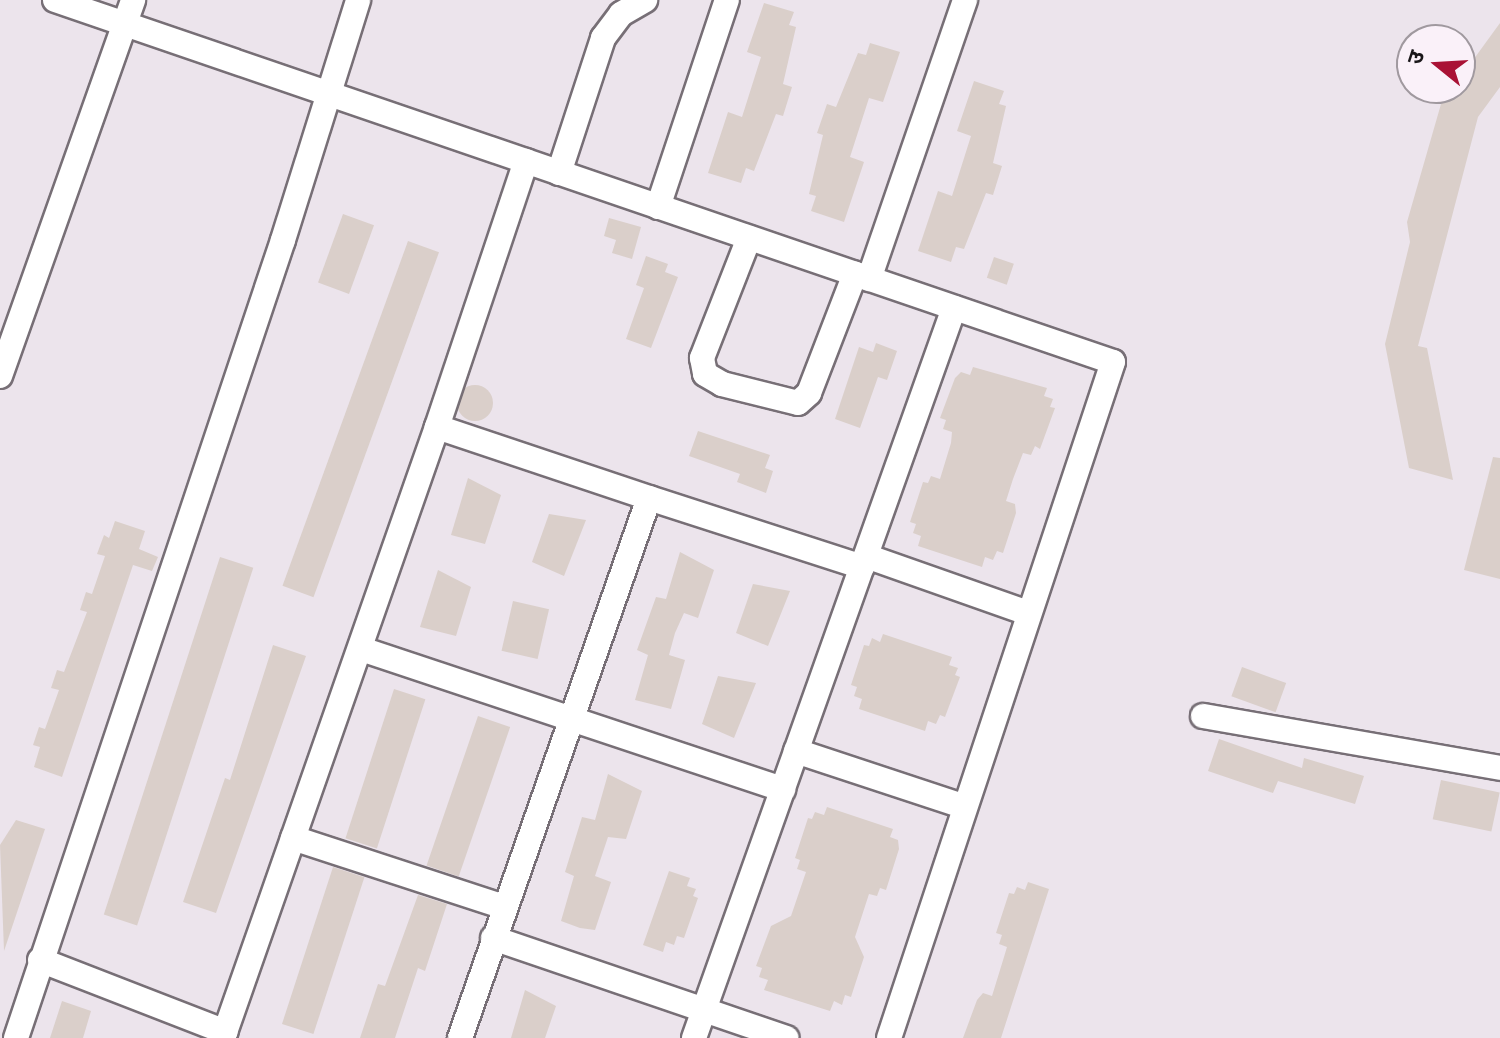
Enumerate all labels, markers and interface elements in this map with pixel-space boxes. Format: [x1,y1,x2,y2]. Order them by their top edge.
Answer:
north arrow [1396,24,1476,104]
text: उ [1400,47,1429,67]

